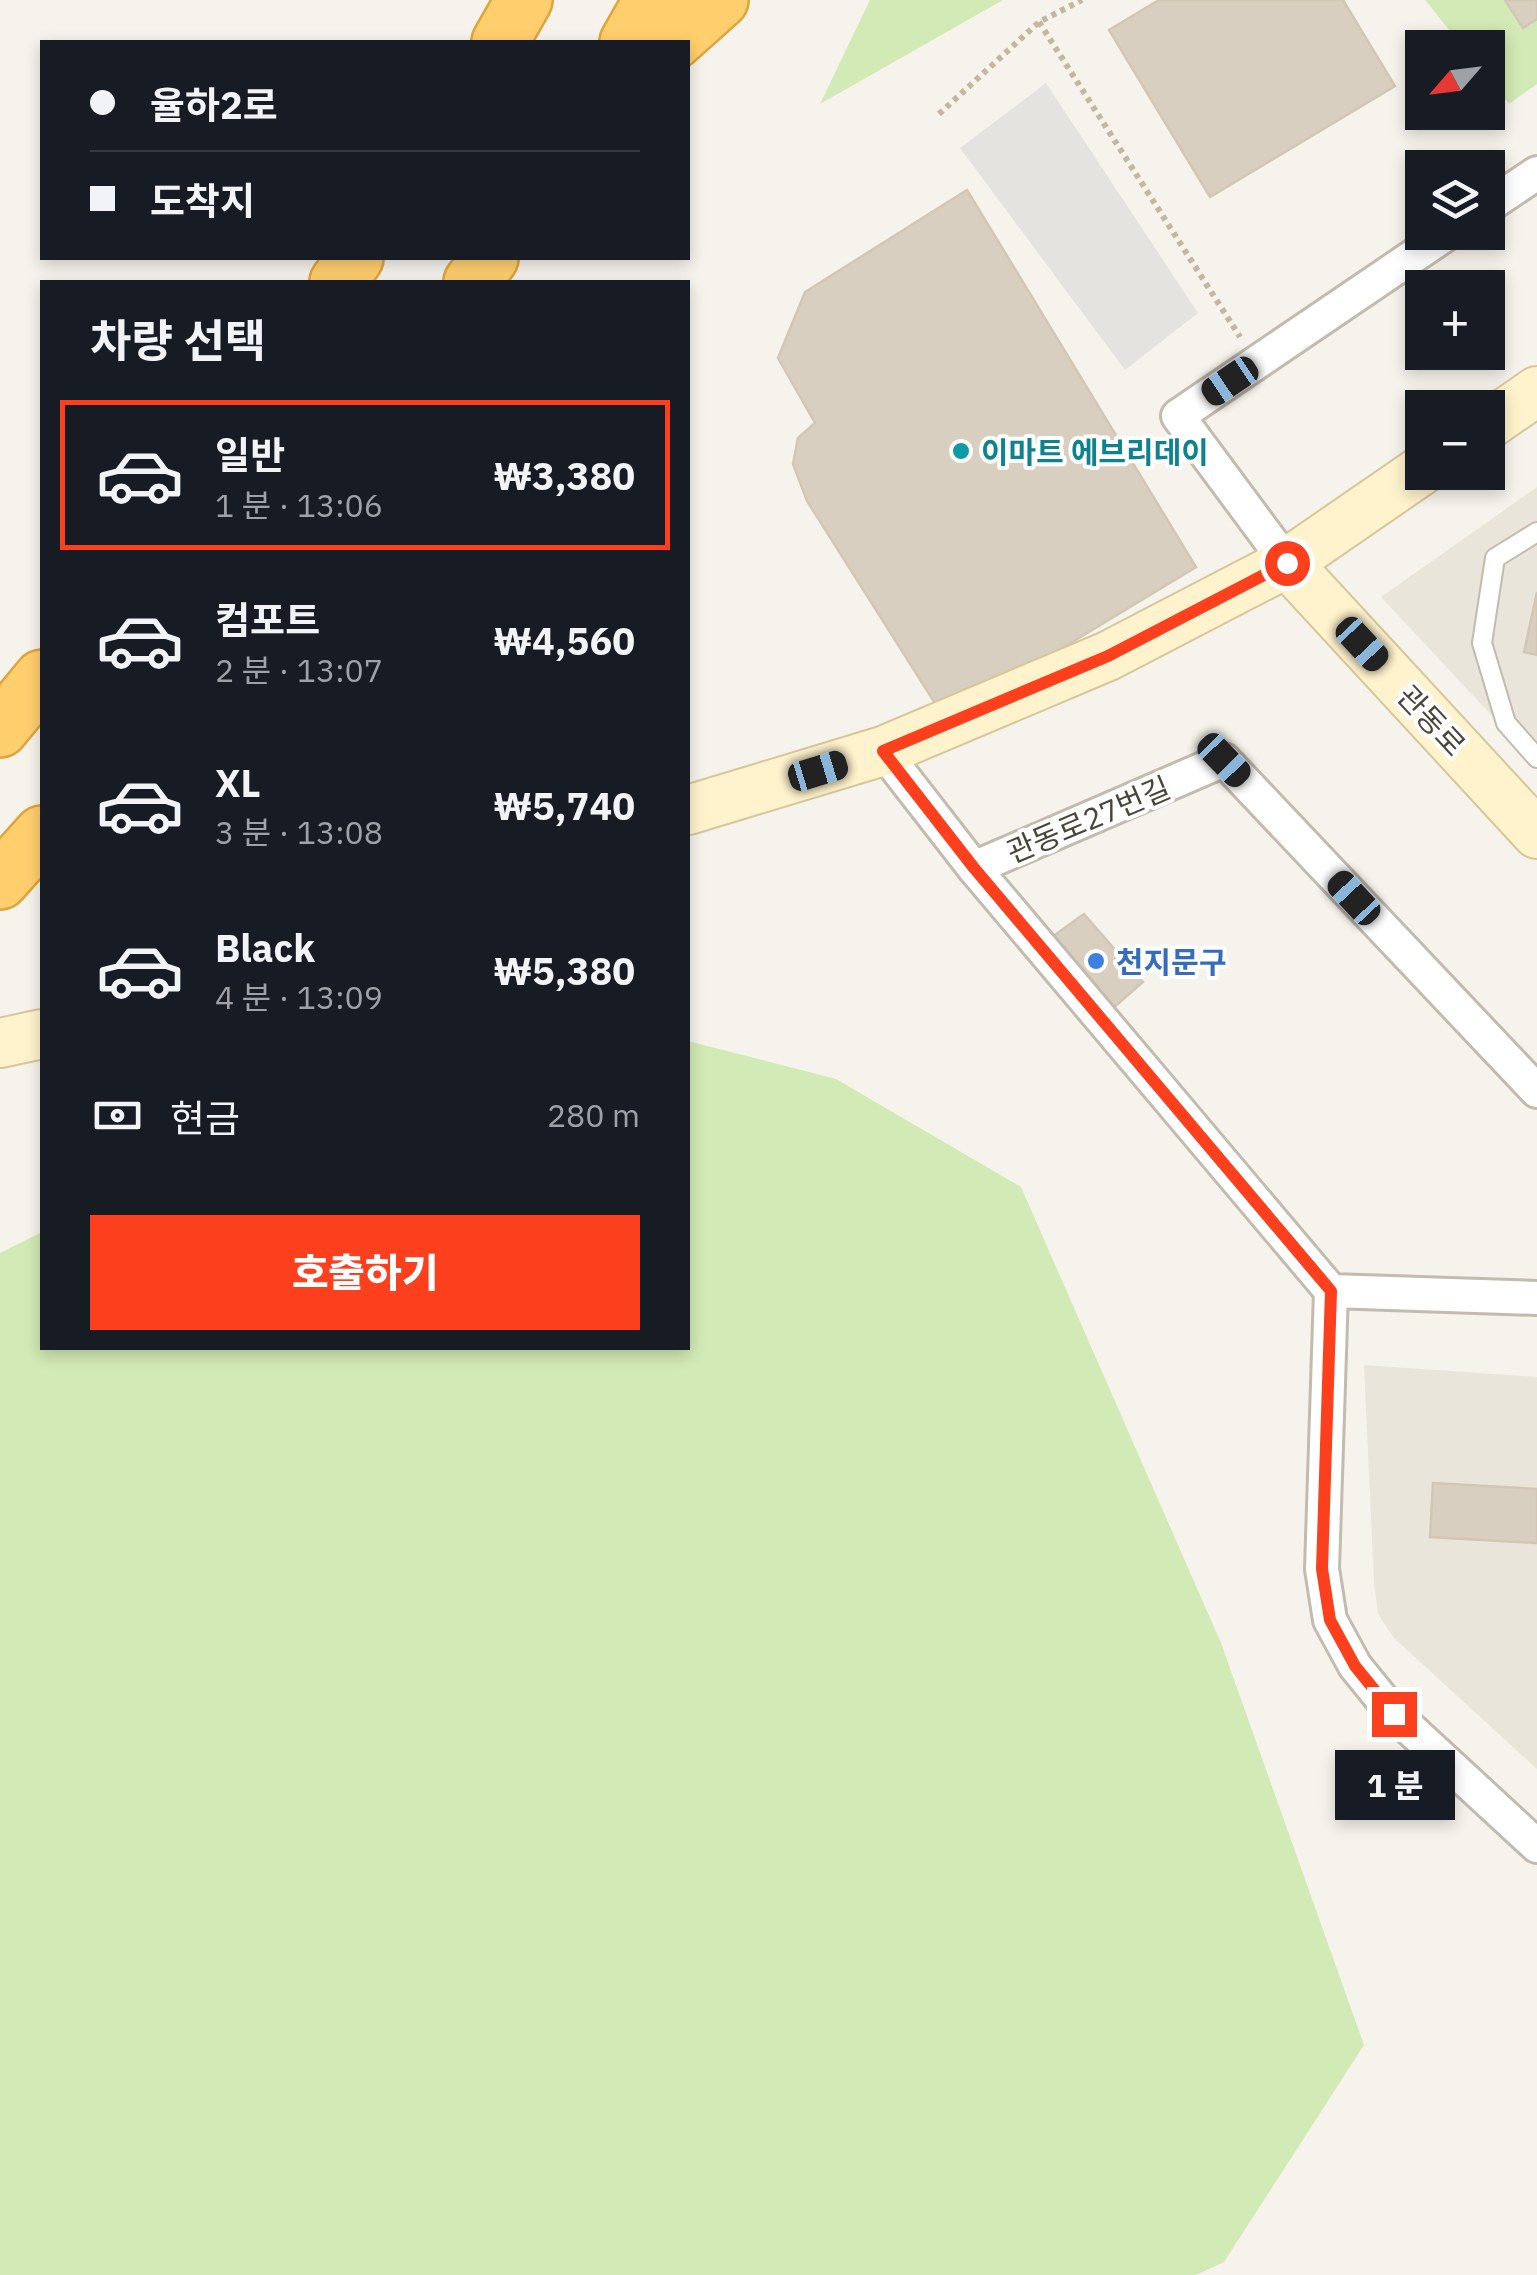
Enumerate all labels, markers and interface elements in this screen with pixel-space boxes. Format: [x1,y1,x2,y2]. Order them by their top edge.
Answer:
north arrow [1405,30,1505,130]
map controls [1405,30,1505,490]
text: 율하2로 [150,80,278,129]
button: layers [1405,150,1505,250]
text: 도착지 [150,176,255,225]
button: + [1405,270,1505,370]
text: 차량 선택 [90,311,266,369]
car [1197,352,1263,410]
button: − [1405,390,1505,490]
icon: car [95,430,185,520]
text: 일반 [215,430,285,479]
place label: 이마트 에브리데이 [981,432,1209,471]
marker: 이마트 에브리데이 [950,440,972,462]
text: ₩3,380 [493,451,635,500]
text: 1 분 · 13:06 [215,484,383,526]
route start [1265,541,1310,586]
icon: car [95,595,185,685]
text: 컴포트 [215,595,320,644]
car [1331,612,1393,676]
text: ₩4,560 [493,616,635,665]
text: 2 분 · 13:07 [215,649,383,691]
street label: 관동로 [1389,676,1475,764]
car [1192,728,1256,792]
car [785,748,851,794]
text: XL [215,758,261,807]
icon: car [95,760,185,850]
street label: 관동로27번길 [1000,767,1176,871]
text: ₩5,740 [493,781,635,830]
text: 3 분 · 13:08 [215,811,383,853]
car [1323,866,1385,930]
text: Black [215,923,315,972]
icon: car [95,925,185,1015]
place label: 천지문구 [1116,942,1226,981]
text: ₩5,380 [493,946,635,995]
marker: 천지문구 [1085,950,1107,972]
text: 4 분 · 13:09 [215,976,383,1018]
icon: cash [90,1088,145,1143]
text: 현금 [170,1093,240,1142]
text: 280 m [547,1094,640,1136]
button: 호출하기 [90,1215,640,1330]
route end [1372,1692,1417,1737]
callout: 1 분 [1334,1749,1454,1819]
text: 1 분 [1367,1764,1423,1806]

